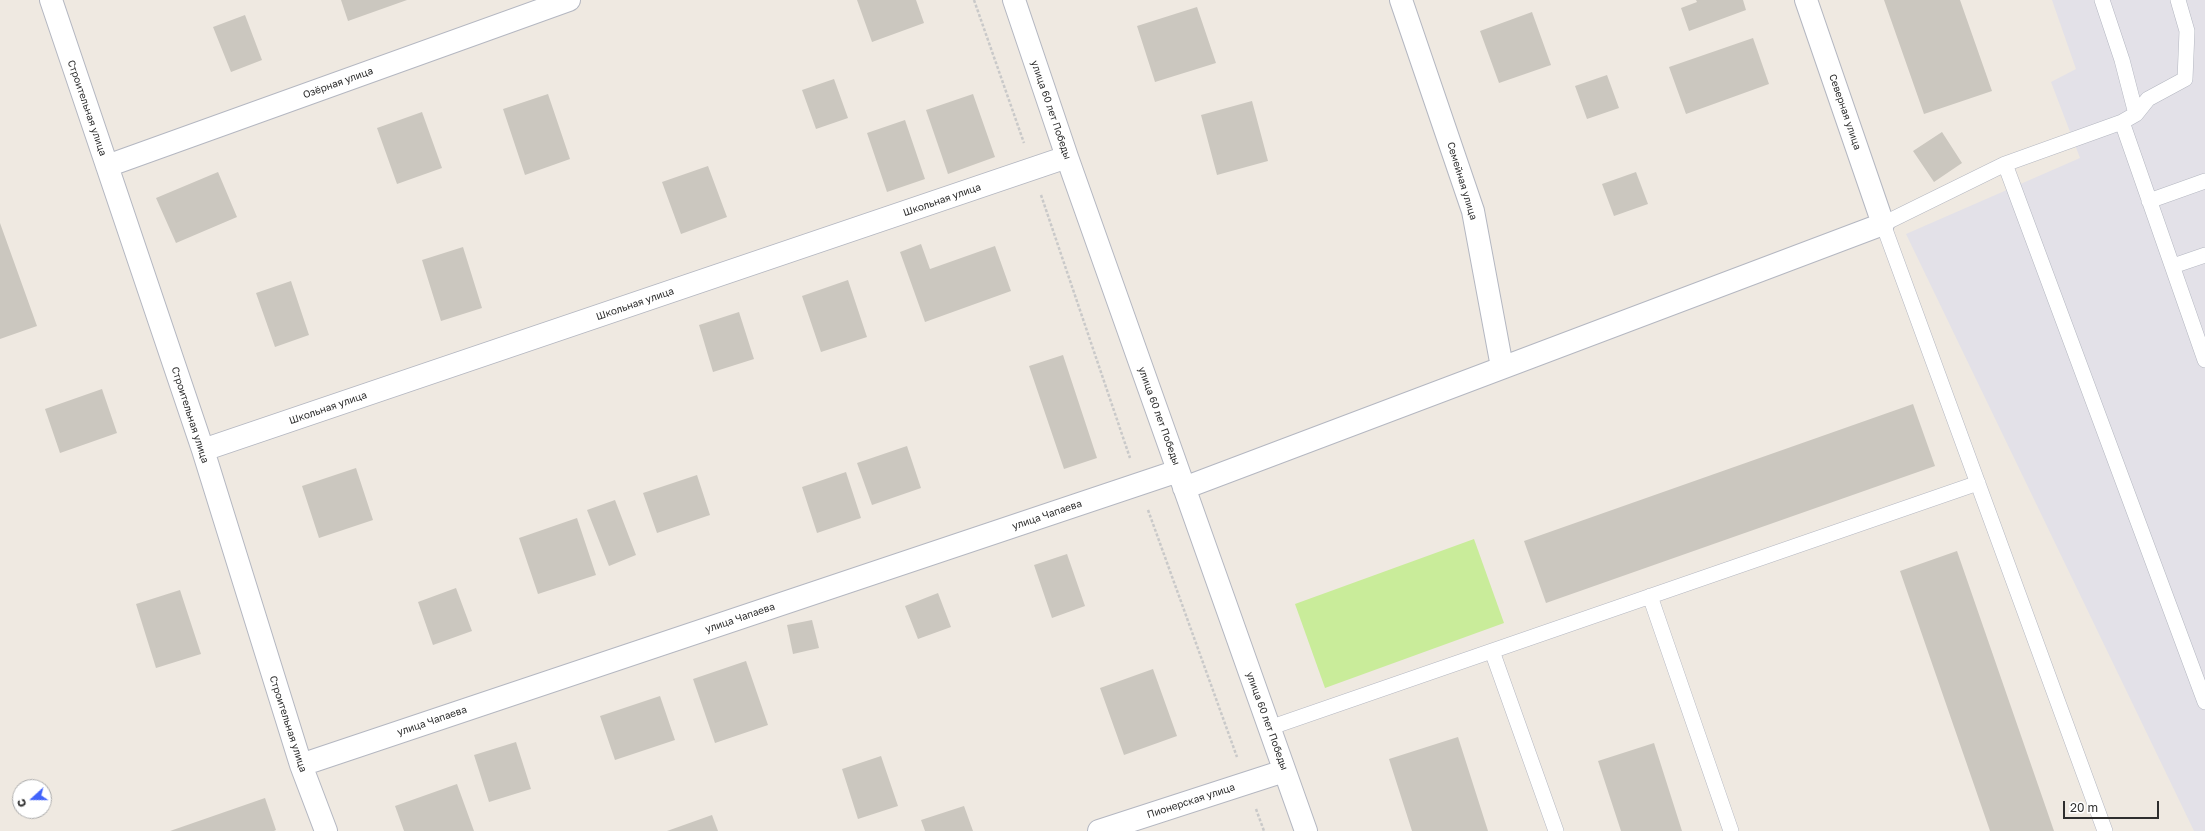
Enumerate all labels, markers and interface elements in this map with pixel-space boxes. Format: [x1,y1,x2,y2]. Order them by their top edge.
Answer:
street label: Строительная улица [65,58,109,158]
street label: улица 60 лет Победы [1028,59,1074,161]
street label: Озёрная улица [301,65,375,101]
street label: Северная улица [1826,72,1864,152]
street label: Семейная улица [1444,141,1480,221]
street label: Школьная улица [902,181,982,219]
street label: Школьная улица [595,285,675,323]
street label: Строительная улица [169,365,211,465]
street label: улица 60 лет Победы [1136,365,1182,467]
street label: Школьная улица [288,389,368,427]
street label: улица Чапаева [1011,497,1083,533]
street label: улица Чапаева [704,600,776,636]
street label: улица 60 лет Победы [1244,670,1290,772]
street label: Строительная улица [267,674,309,774]
street label: улица Чапаева [396,703,468,739]
north arrow [12,779,52,819]
street label: Пионерская улица [1145,781,1237,821]
scale bar [2065,793,2161,819]
text: С [14,797,29,809]
text: 20 m [2070,800,2098,815]

